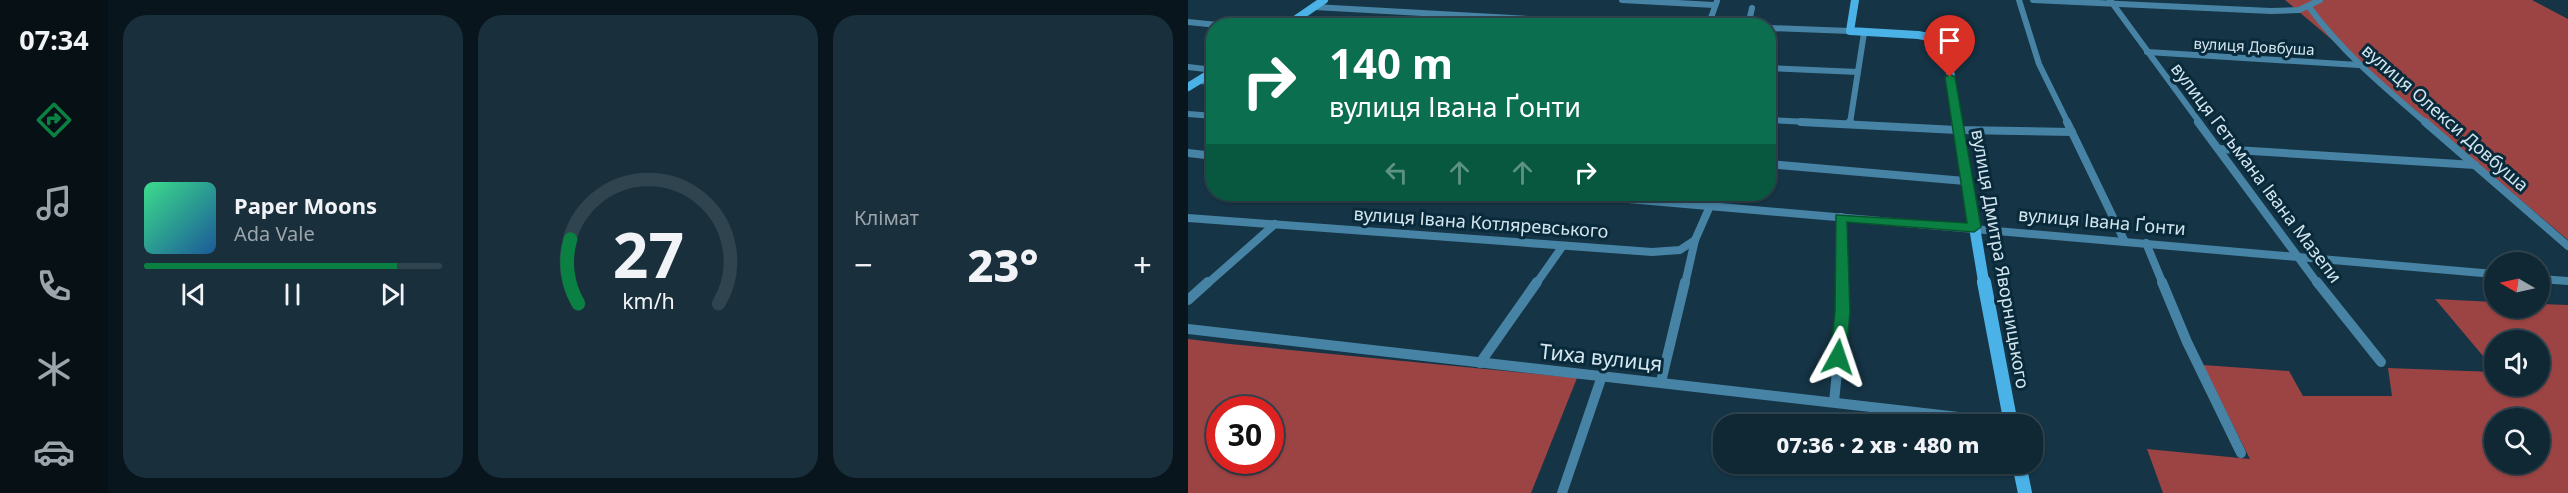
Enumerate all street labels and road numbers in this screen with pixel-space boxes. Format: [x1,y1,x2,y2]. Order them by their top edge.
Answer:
street label: вулиця Довбуша [2193,33,2315,59]
street label: вулиця Олекси Довбуша [2357,38,2534,196]
street label: вулиця Гетьмана Івана Мазепи [2166,57,2348,287]
street label: вулиця Дмитра Яворницького [1966,127,2036,390]
street label: вулиця Івана Котляревського [1353,201,1609,243]
street label: вулиця Івана Ґонти [2017,202,2187,240]
street label: Тиха вулиця [1538,337,1664,377]

